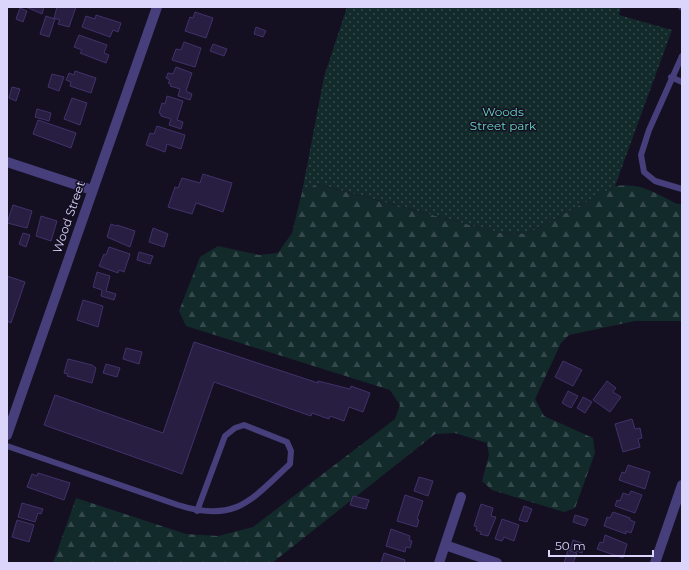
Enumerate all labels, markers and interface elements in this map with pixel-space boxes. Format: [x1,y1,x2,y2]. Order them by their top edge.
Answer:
park label: Woods Street park [470,104,537,133]
street label: Wood Street [49,179,88,255]
scale bar [549,532,653,558]
text: 50 m [555,538,586,553]

